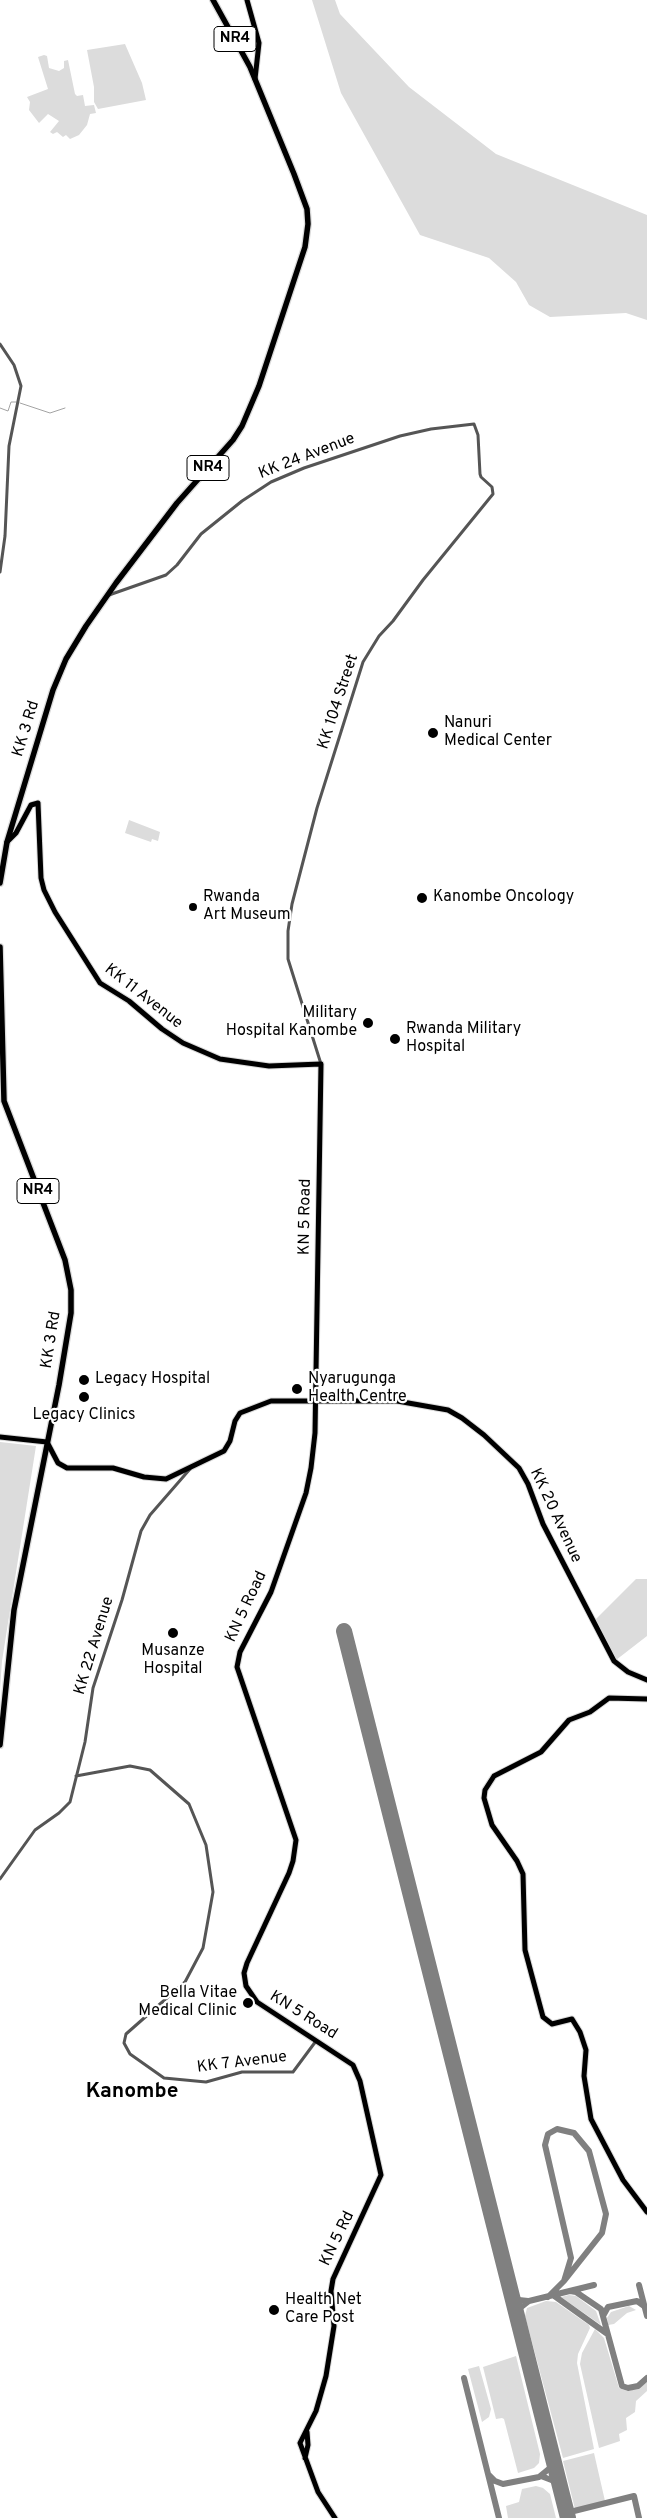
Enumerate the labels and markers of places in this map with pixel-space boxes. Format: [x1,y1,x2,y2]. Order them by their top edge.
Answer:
place label: Nanuri Medical Center [444,714,552,752]
marker: Nanuri Medical Center [426,726,440,740]
place label: Rwanda Art Museum [203,888,291,926]
place label: Kanombe Oncology [433,888,574,908]
marker: Kanombe Oncology [415,891,429,905]
marker: Rwanda Art Museum [187,901,199,913]
place label: Military Hospital Kanombe [226,1004,357,1042]
marker: Military Hospital Kanombe [361,1016,375,1030]
place label: Rwanda Military Hospital [406,1020,521,1058]
marker: Rwanda Military Hospital [388,1032,402,1046]
place label: Legacy Hospital [95,1370,210,1390]
place label: Nyarugunga Health Centre [308,1370,407,1408]
marker: Legacy Hospital [77,1373,91,1387]
marker: Nyarugunga Health Centre [290,1382,304,1396]
marker: Legacy Clinics [77,1390,91,1404]
place label: Legacy Clinics [33,1406,135,1426]
marker: Musanze Hospital [166,1626,180,1640]
place label: Musanze Hospital [141,1642,205,1680]
place label: Bella Vitae Medical Clinic [138,1984,237,2022]
marker: Bella Vitae Medical Clinic [241,1996,255,2010]
place label: Health Net Care Post [285,2291,362,2329]
marker: Health Net Care Post [267,2303,281,2317]

